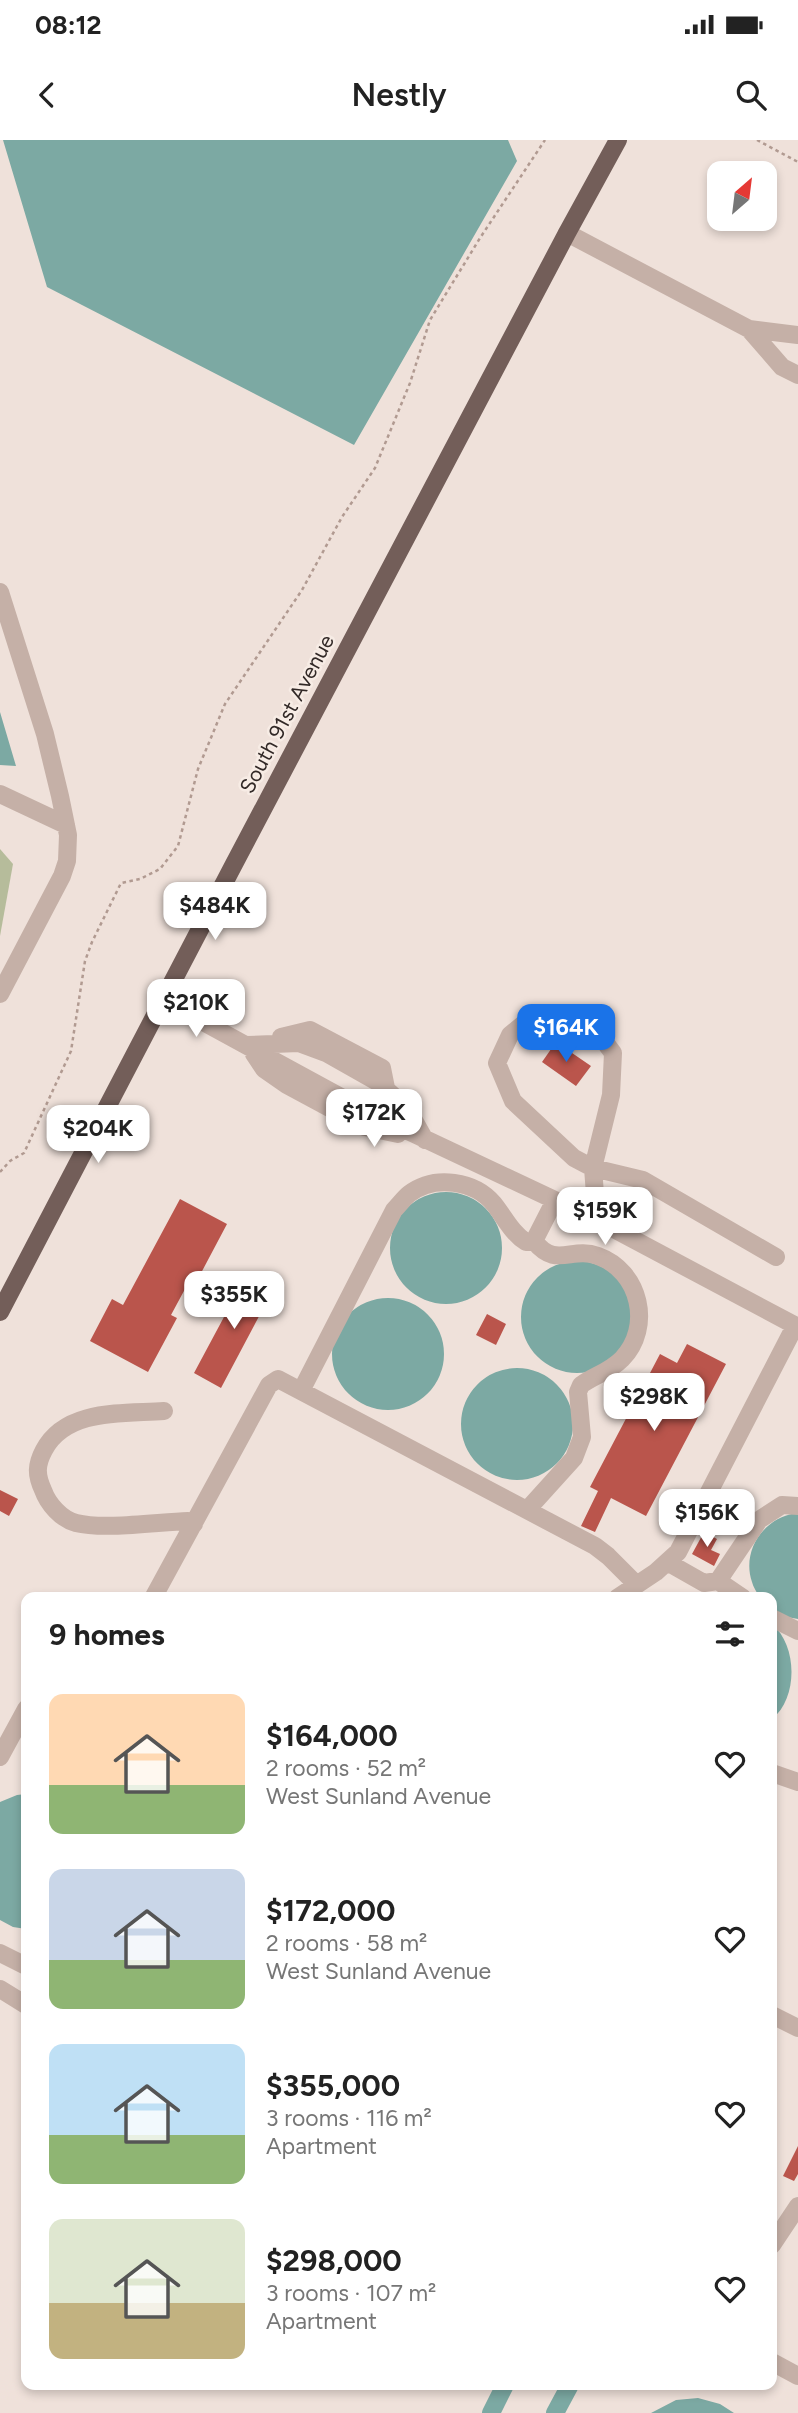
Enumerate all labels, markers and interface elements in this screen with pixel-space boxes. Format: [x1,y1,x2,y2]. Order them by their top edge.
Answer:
text: 08:12 [35,9,102,41]
icon: back [28,76,66,114]
text: Nestly [351,76,447,114]
icon: search [732,76,770,114]
north arrow [707,161,777,231]
map controls [707,161,777,231]
street label: South 91st Avenue [234,630,339,797]
pin: $484K [166,882,264,942]
text: $484K [179,891,251,919]
pin: $210K [147,979,245,1039]
text: $210K [163,988,229,1016]
pin: $164K [517,1004,615,1064]
text: $164K [533,1013,599,1041]
pin: $172K [325,1090,423,1149]
text: $172K [342,1098,406,1126]
pin: $204K [49,1105,147,1165]
text: $204K [63,1114,133,1142]
pin: $159K [556,1188,654,1247]
text: $159K [573,1196,637,1224]
pin: $355K [185,1272,283,1331]
text: $355K [200,1280,268,1308]
pin: $298K [605,1374,703,1433]
text: $298K [620,1382,688,1410]
pin: $156K [658,1490,756,1549]
text: $156K [675,1498,739,1526]
icon: filters [711,1615,749,1653]
text: 9 homes [49,1616,165,1653]
text: $164,000 [266,1717,398,1754]
icon: home [105,1722,189,1806]
icon: heart [711,1745,749,1783]
text: 2 rooms · 52 m² [266,1754,426,1782]
text: West Sunland Avenue [266,1782,491,1810]
text: $172,000 [266,1892,395,1929]
icon: home [105,1897,189,1981]
icon: heart [711,1920,749,1958]
text: 2 rooms · 58 m² [266,1929,427,1957]
text: West Sunland Avenue [266,1957,491,1985]
text: $355,000 [266,2067,400,2104]
icon: home [105,2072,189,2156]
icon: heart [711,2095,749,2133]
text: 3 rooms · 116 m² [266,2104,432,2132]
text: Apartment [266,2132,377,2160]
text: $298,000 [266,2242,402,2279]
icon: home [105,2247,189,2331]
icon: heart [711,2270,749,2308]
text: 3 rooms · 107 m² [266,2279,436,2307]
text: Apartment [266,2307,377,2335]

